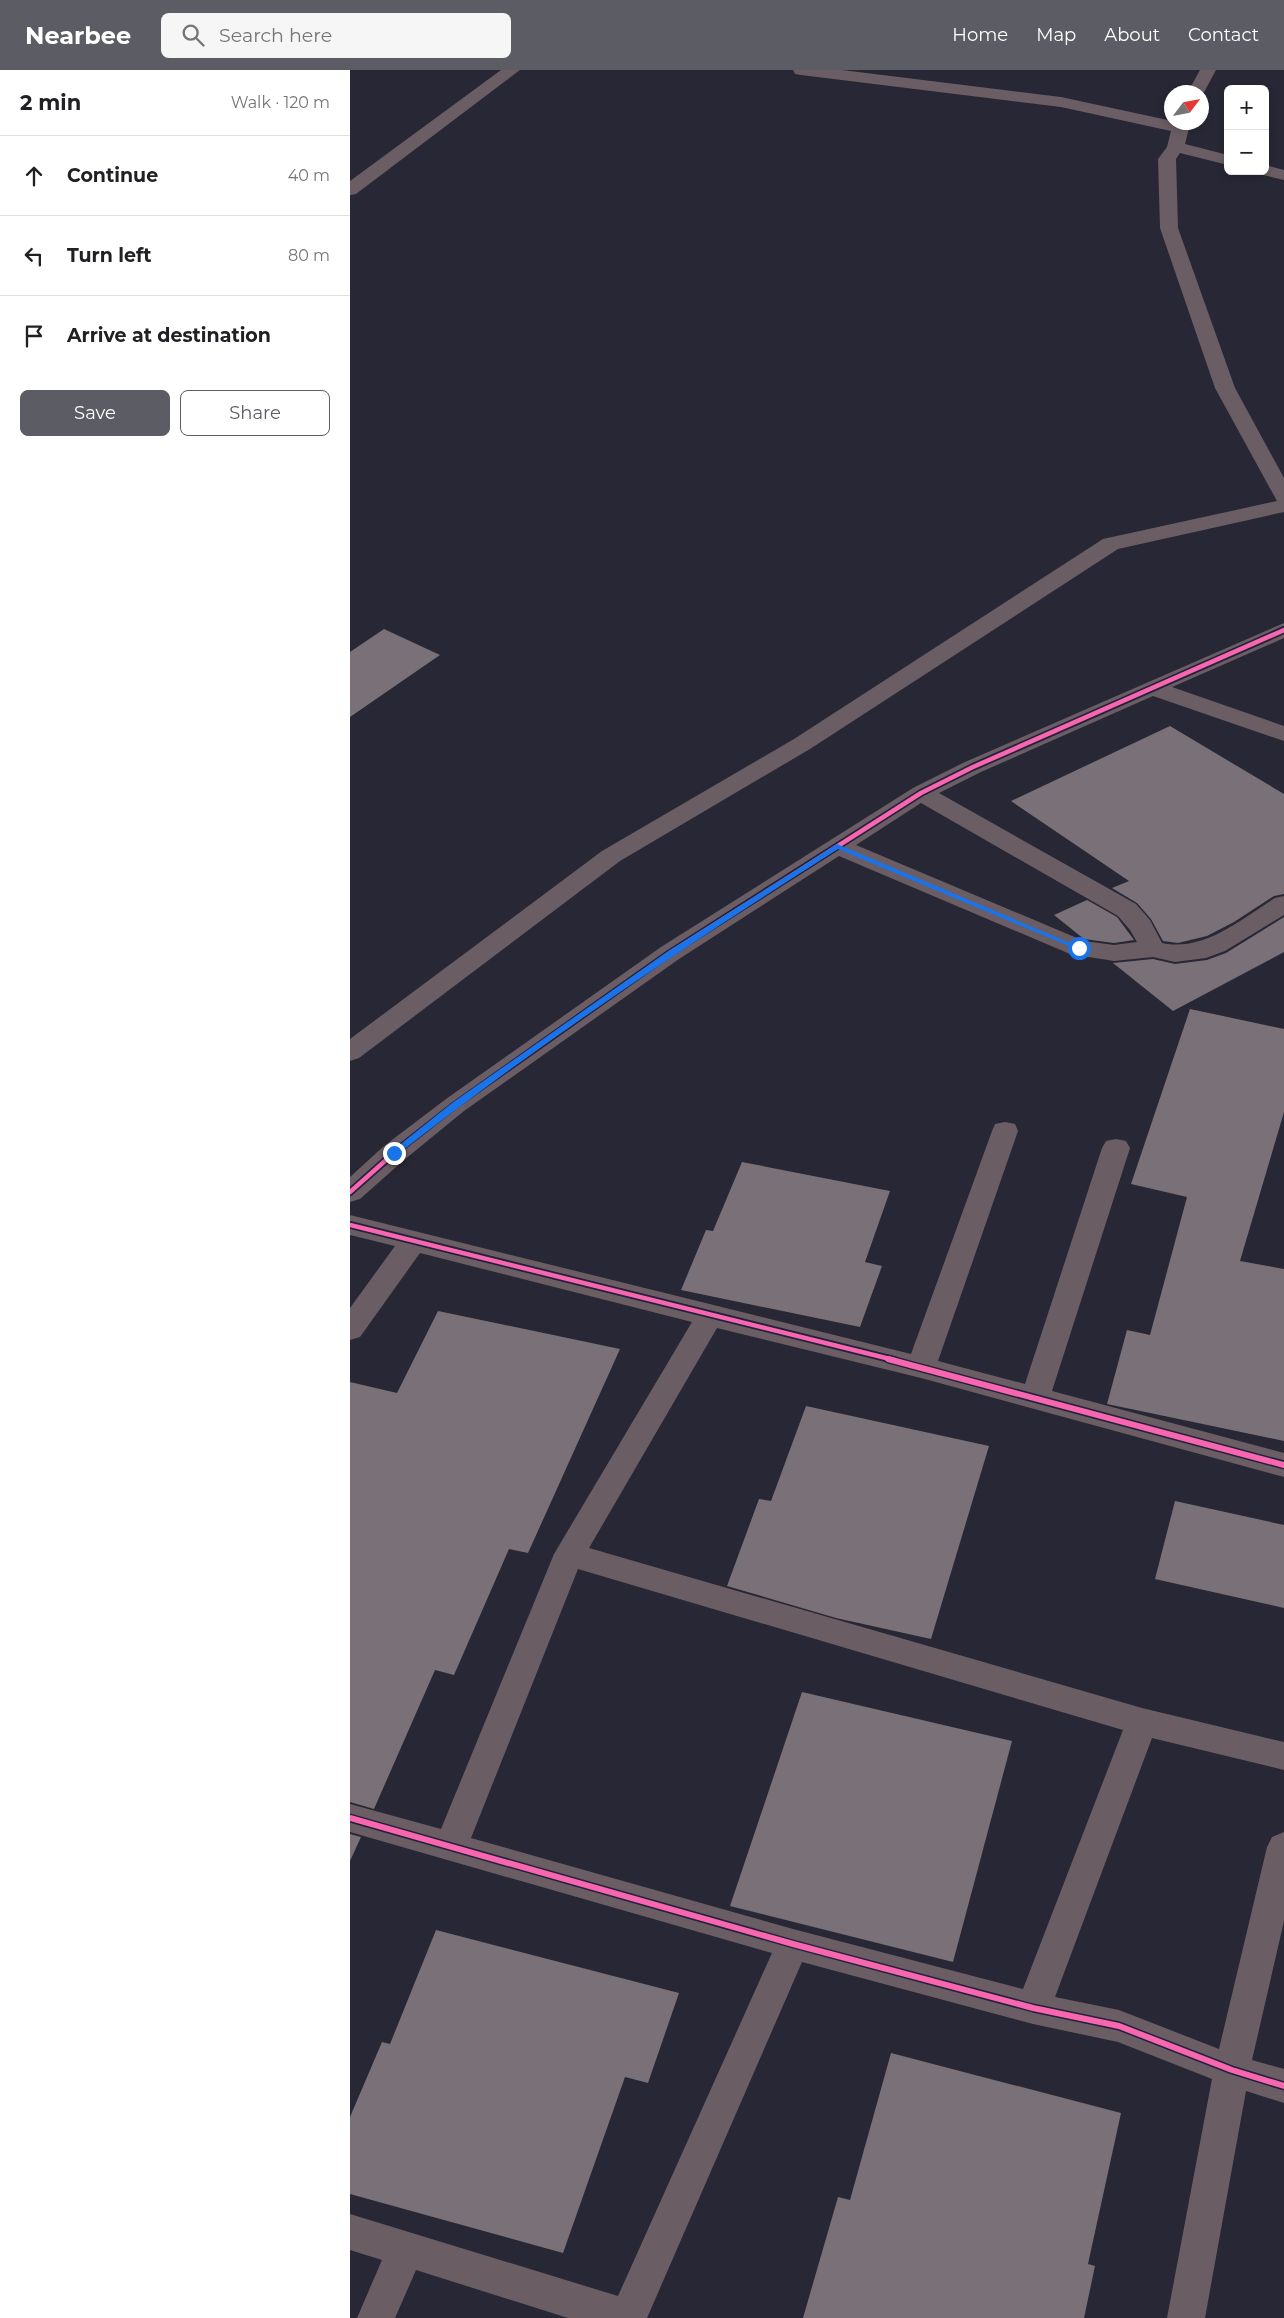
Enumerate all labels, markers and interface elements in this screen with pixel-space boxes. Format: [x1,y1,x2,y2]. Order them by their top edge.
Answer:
search box [161,13,511,58]
text: Nearbee [25,21,131,50]
icon: search [179,21,207,49]
text: Search here [219,24,332,47]
text: Home [952,24,1008,46]
text: Map [1036,24,1076,46]
text: About [1104,24,1160,46]
text: Contact [1188,24,1259,46]
north arrow [1164,85,1209,130]
map controls [1224,85,1269,175]
button: + [1224,85,1269,130]
text: 2 min [20,90,81,115]
text: Walk · 120 m [231,93,330,112]
button: − [1224,130,1269,175]
icon: ahead [20,162,48,190]
text: Continue [67,164,158,187]
text: 40 m [288,166,330,185]
icon: left [20,242,48,270]
text: Turn left [67,244,152,267]
text: 80 m [288,246,330,265]
icon: arrive [20,322,48,350]
text: Arrive at destination [67,324,271,347]
button: Save [20,390,170,436]
button: Share [180,390,330,436]
route start [1068,937,1091,960]
route end [383,1142,406,1165]

